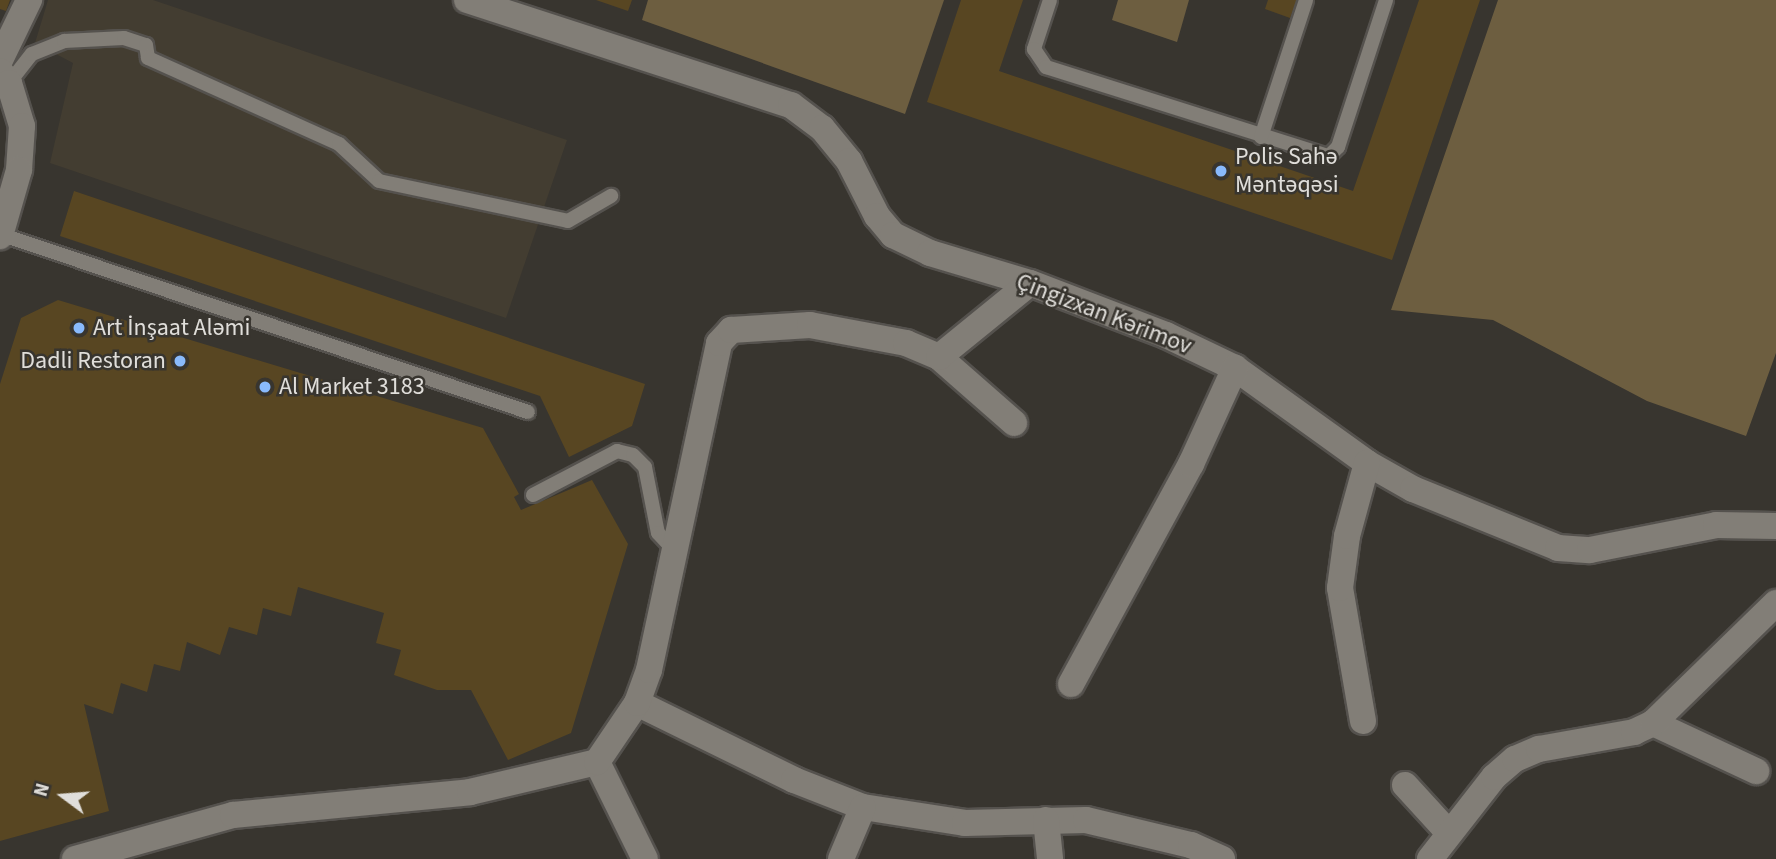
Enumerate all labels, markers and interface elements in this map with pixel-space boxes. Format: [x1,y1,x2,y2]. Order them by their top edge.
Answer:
place label: Polis Sahə Məntəqəsi [1235,143,1339,199]
marker: Polis Sahə Məntəqəsi [1213,163,1229,179]
street label: Çingizxan Kərimov [1012,267,1196,361]
place label: Art İnşaat Aləmi [93,314,250,342]
marker: Art İnşaat Aləmi [71,320,87,336]
place label: Dadli Restoran [20,347,166,375]
marker: Dadli Restoran [172,353,188,369]
place label: Al Market 3183 [279,373,425,401]
marker: Al Market 3183 [257,379,273,395]
north arrow [28,761,98,831]
text: N [28,780,57,800]

